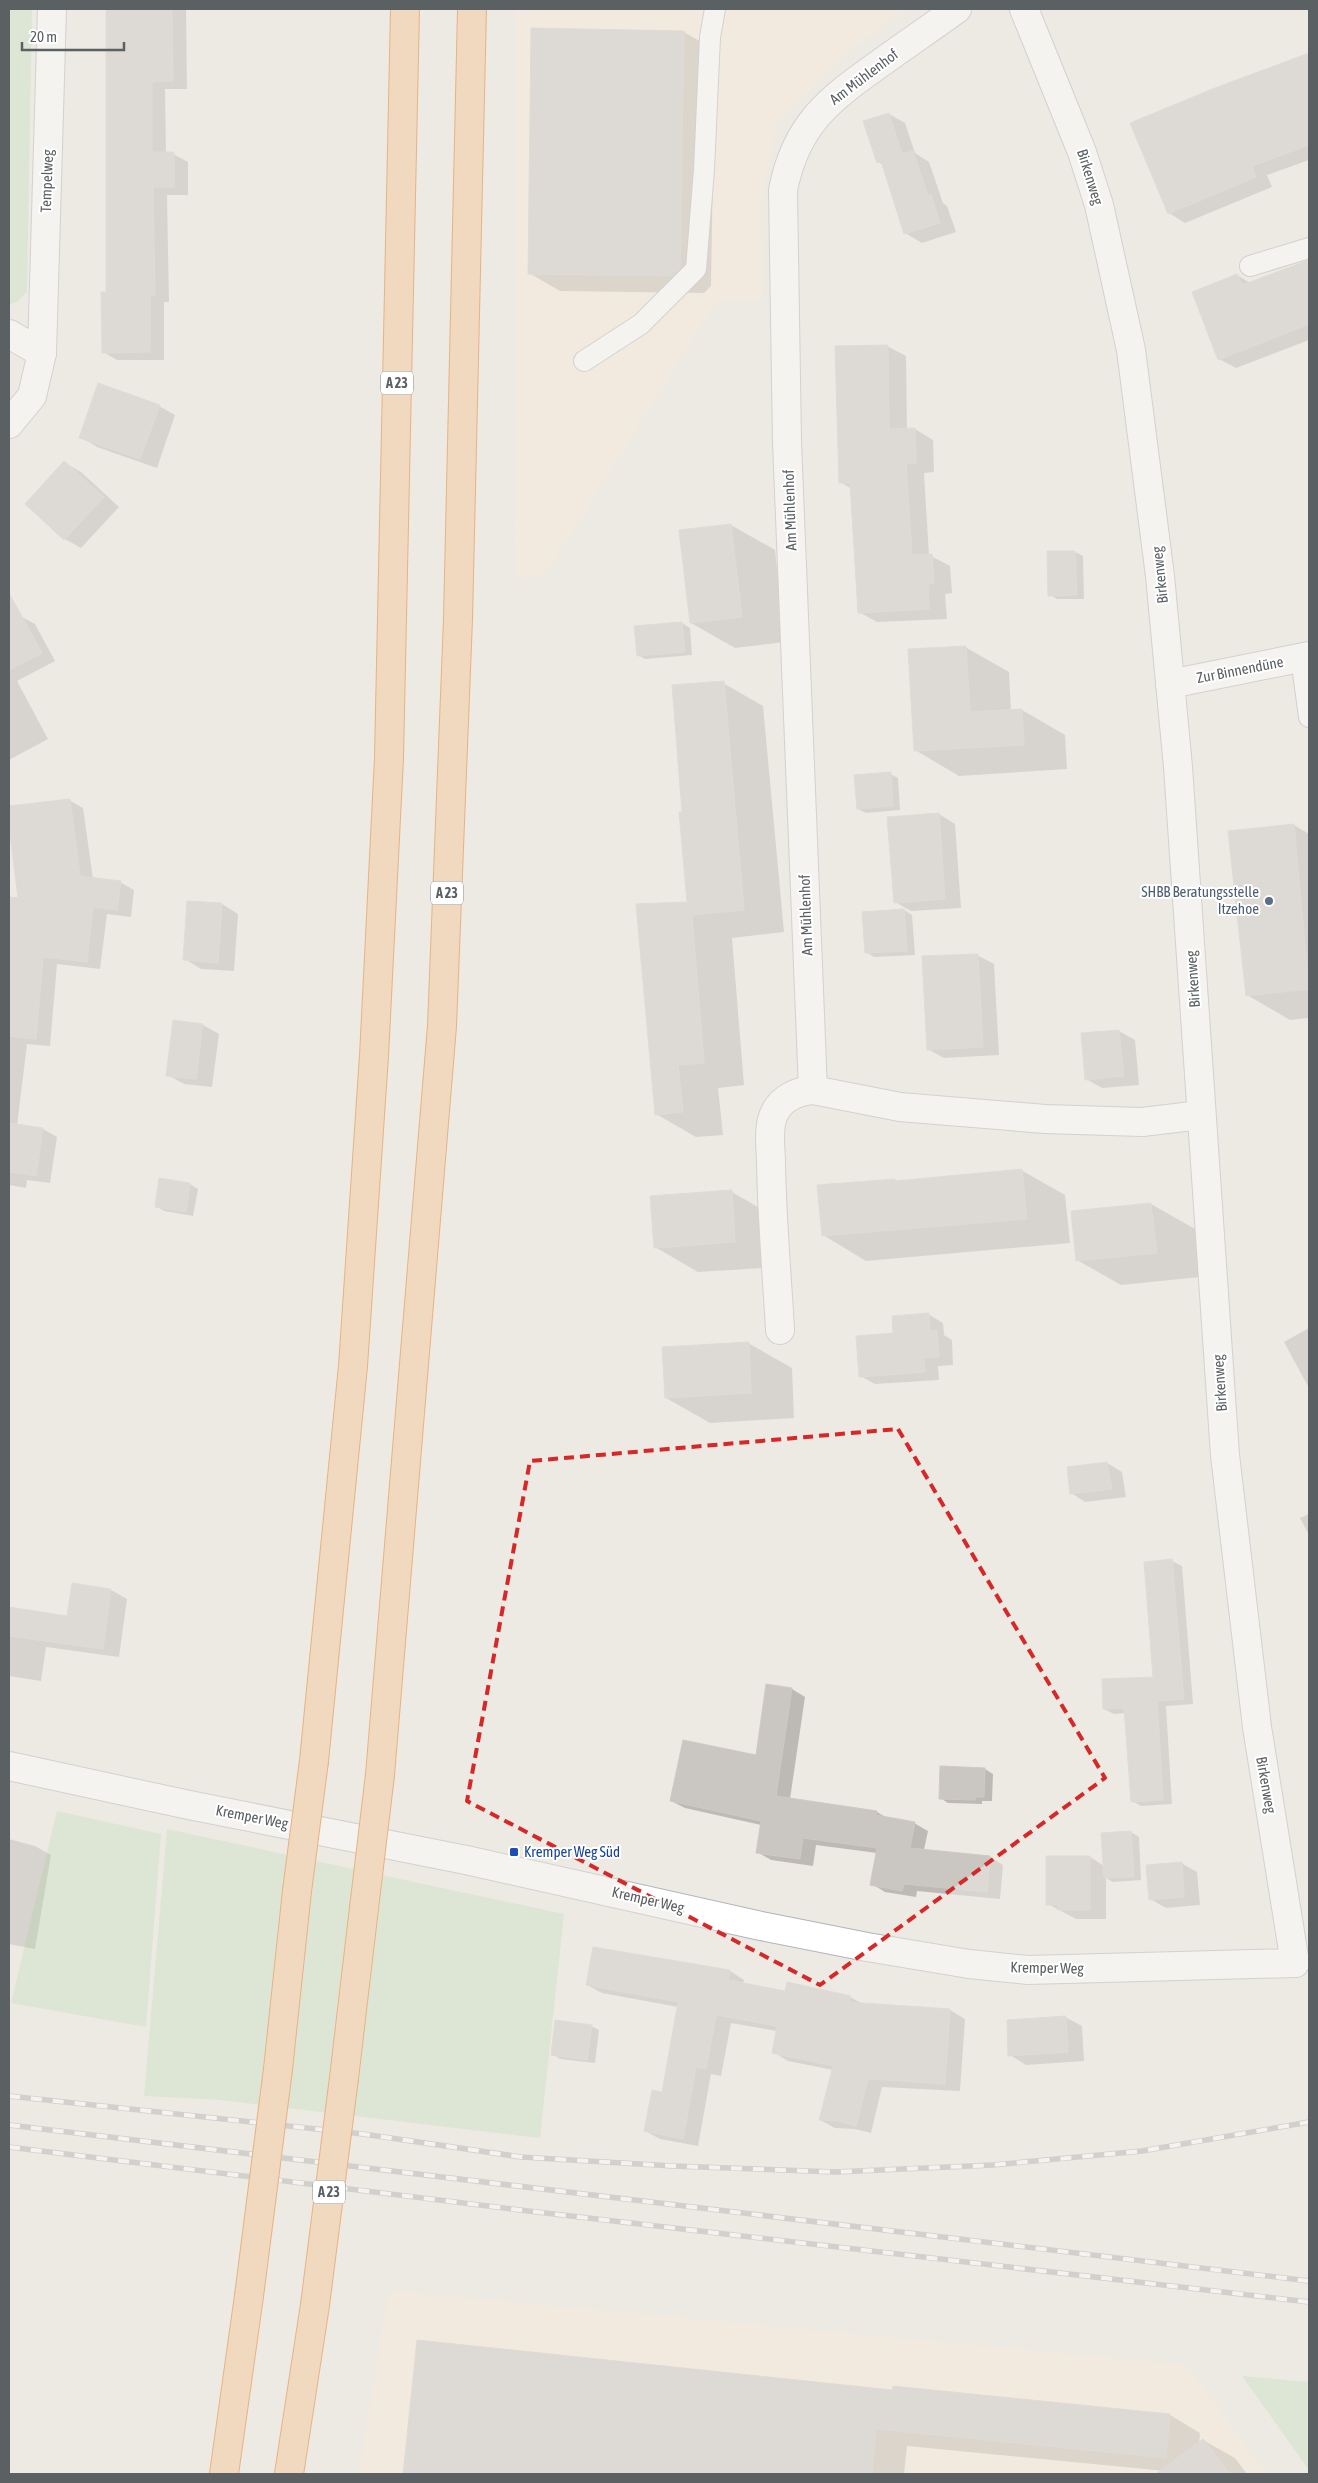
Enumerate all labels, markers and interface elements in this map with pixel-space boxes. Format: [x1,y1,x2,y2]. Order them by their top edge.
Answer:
scale bar [22,20,125,52]
text: 20 m [30,28,57,45]
street label: Am Mühlenhof [826,45,901,108]
street label: Birkenweg [1074,147,1107,207]
street label: Tempelweg [37,149,56,213]
road number: A 23 [381,372,413,394]
street label: Am Mühlenhof [780,469,799,551]
street label: Birkenweg [1148,545,1171,605]
street label: Zur Binnendüne [1195,653,1285,686]
street label: Am Mühlenhof [796,874,815,956]
road number: A 23 [431,881,463,904]
place label: SHBB Beratungsstelle Itzehoe [1141,883,1259,917]
marker: SHBB Beratungsstelle Itzehoe [1263,895,1275,907]
street label: Birkenweg [1182,949,1203,1008]
street label: Birkenweg [1209,1353,1230,1412]
street label: Birkenweg [1253,1755,1280,1815]
street label: Kremper Weg [214,1801,290,1832]
place label: Kremper Weg Süd [524,1843,620,1860]
marker: Kremper Weg Süd [508,1846,520,1858]
street label: Kremper Weg [610,1883,686,1916]
street label: Kremper Weg [1010,1958,1084,1977]
road number: A 23 [313,2180,345,2204]

